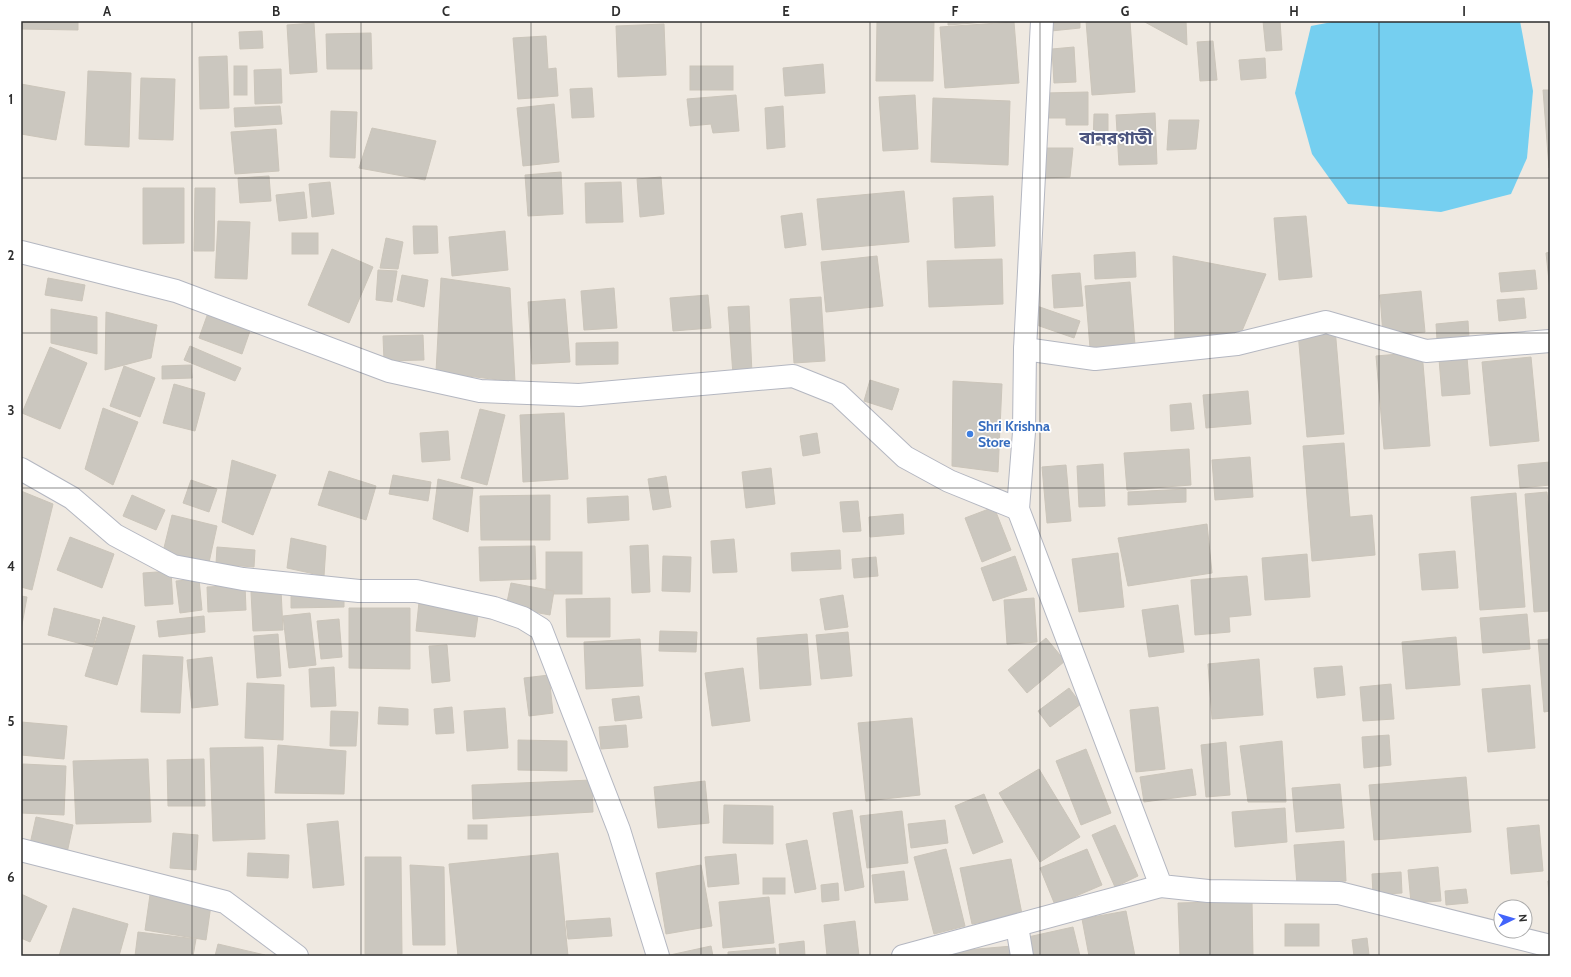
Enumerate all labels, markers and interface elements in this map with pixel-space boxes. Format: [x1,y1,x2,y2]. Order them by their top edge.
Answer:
text: A [103,3,112,19]
text: B [272,3,280,19]
text: C [442,3,450,19]
text: D [611,3,621,19]
text: E [782,3,790,19]
text: F [952,3,959,19]
text: G [1121,3,1130,19]
text: H [1289,3,1299,19]
text: I [1462,3,1466,19]
text: 1 [9,91,13,107]
district label: বানরগাতী [1078,127,1153,149]
text: 2 [8,247,15,263]
text: 3 [7,402,15,418]
place label: Shri Krishna Store [978,417,1050,451]
marker: Shri Krishna Store [965,429,975,439]
text: 4 [7,558,15,574]
text: 5 [8,713,15,729]
text: 6 [7,869,15,885]
north arrow [1493,899,1533,939]
text: N [1516,914,1530,923]

